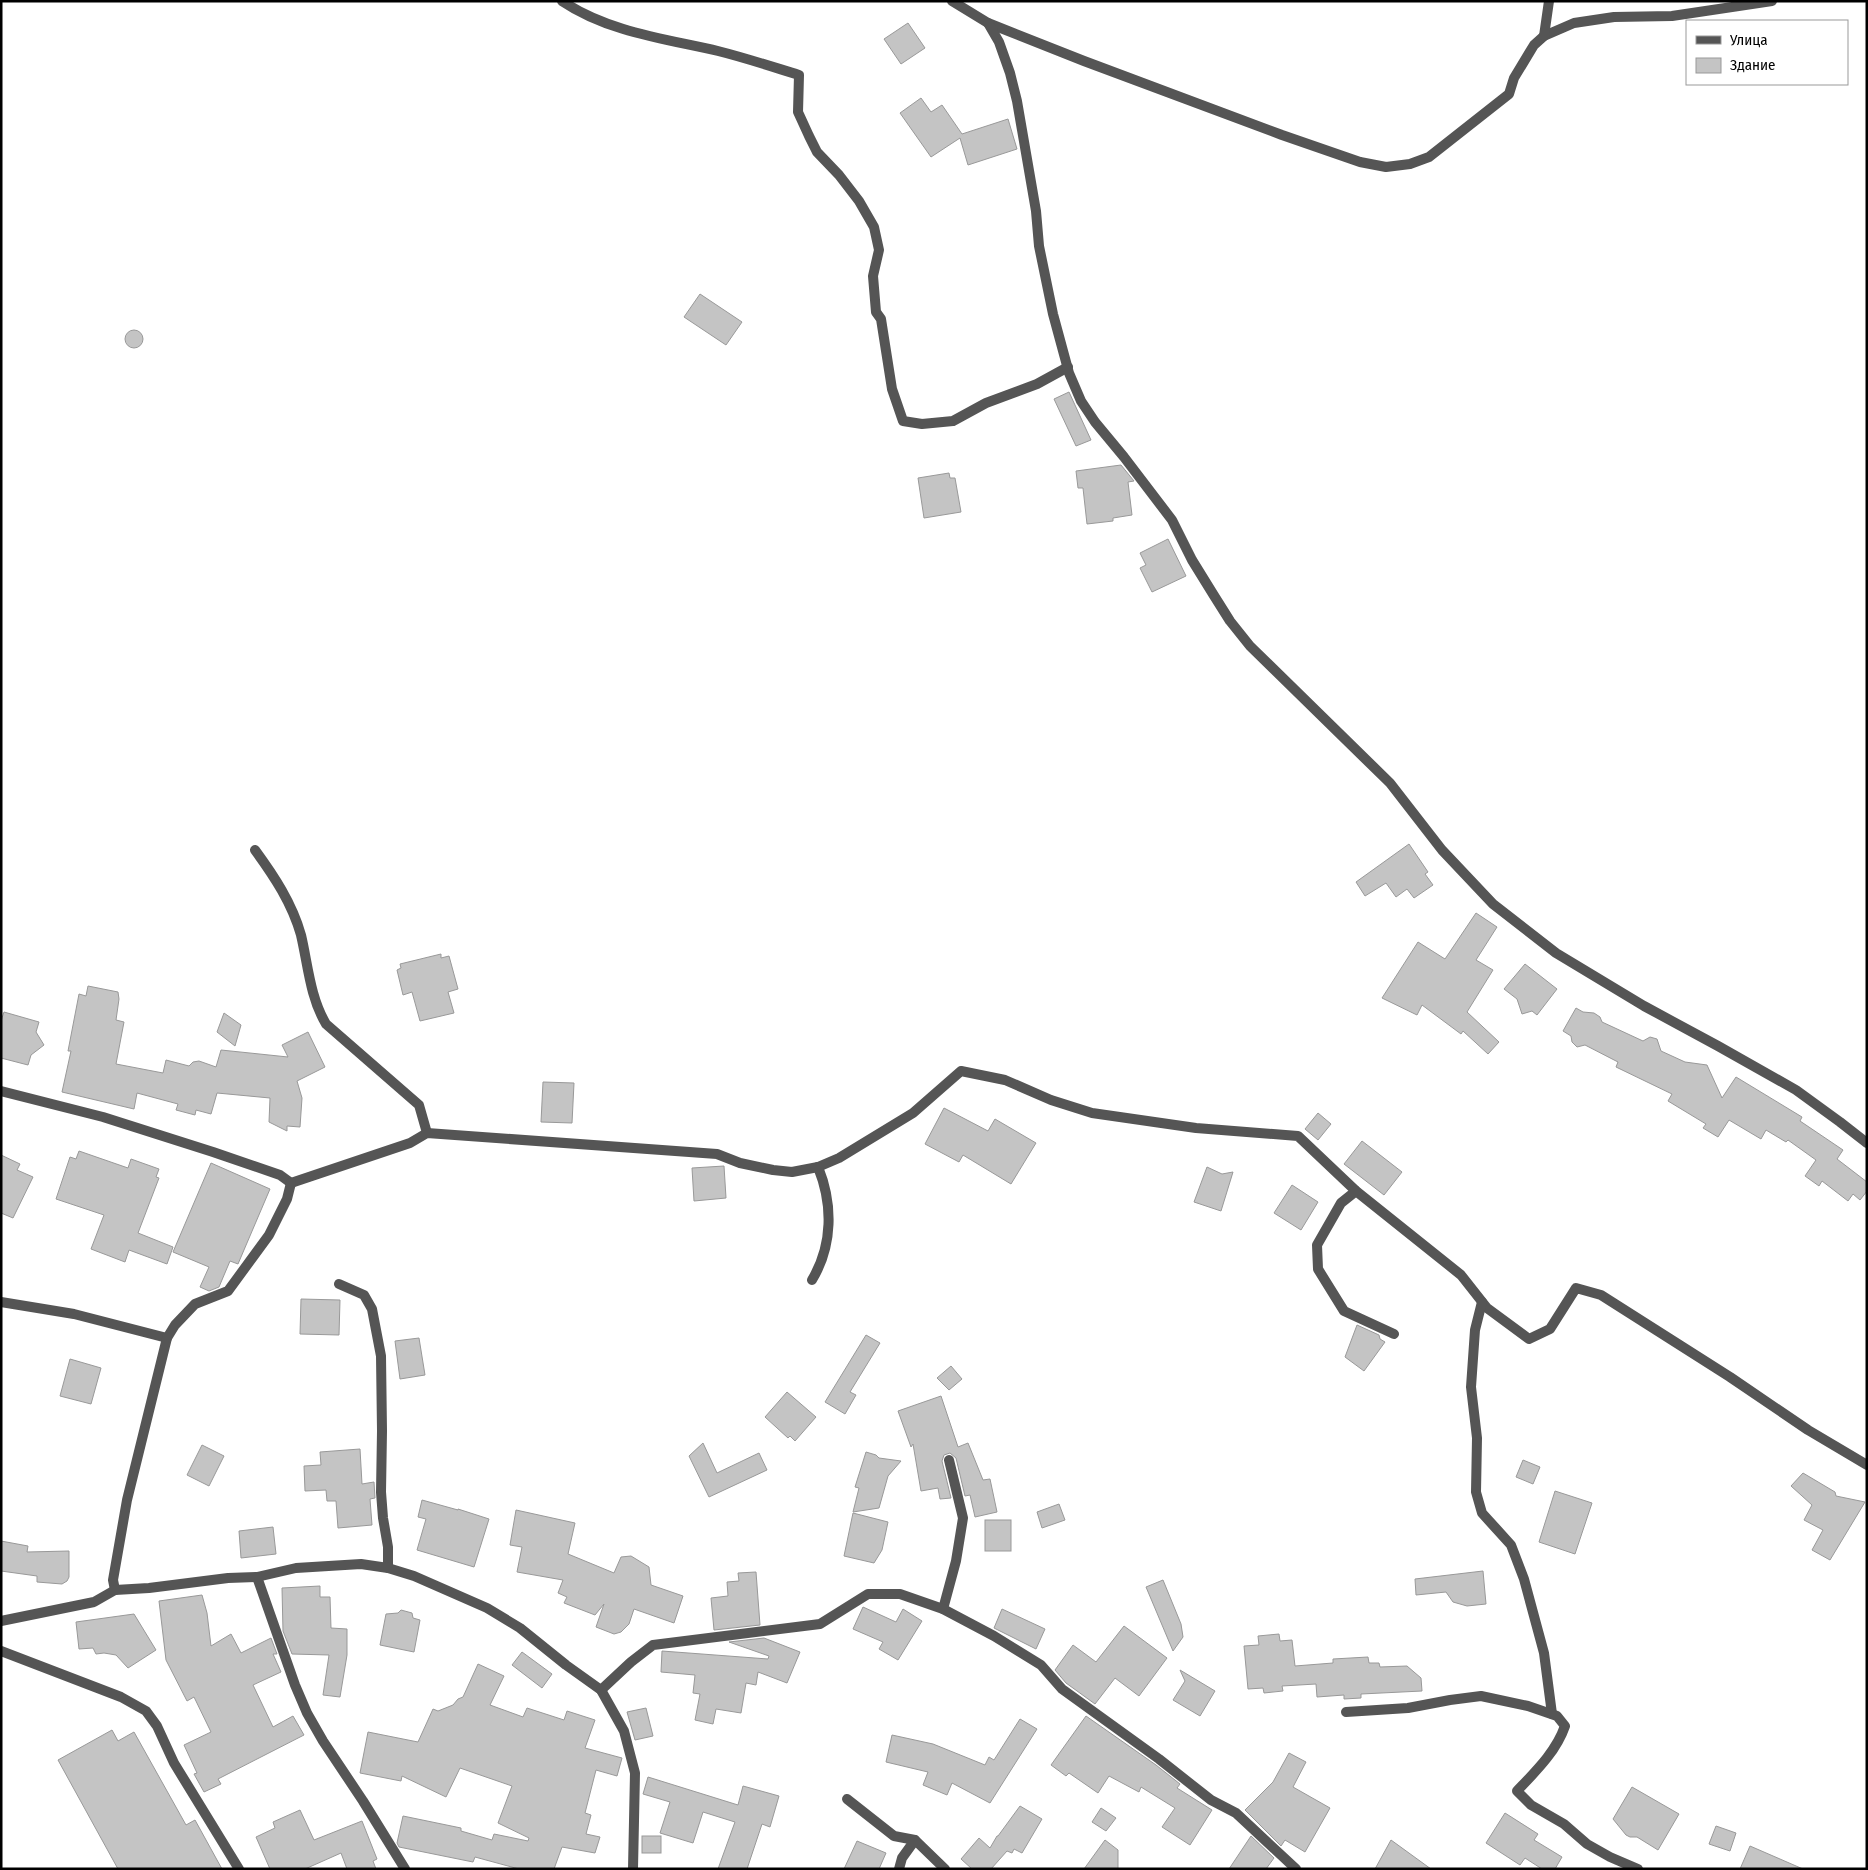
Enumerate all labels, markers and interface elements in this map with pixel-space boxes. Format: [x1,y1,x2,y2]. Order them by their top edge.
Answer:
legend [1686,20,1848,85]
text: Улица [1729,31,1768,49]
text: Здание [1730,56,1776,74]

